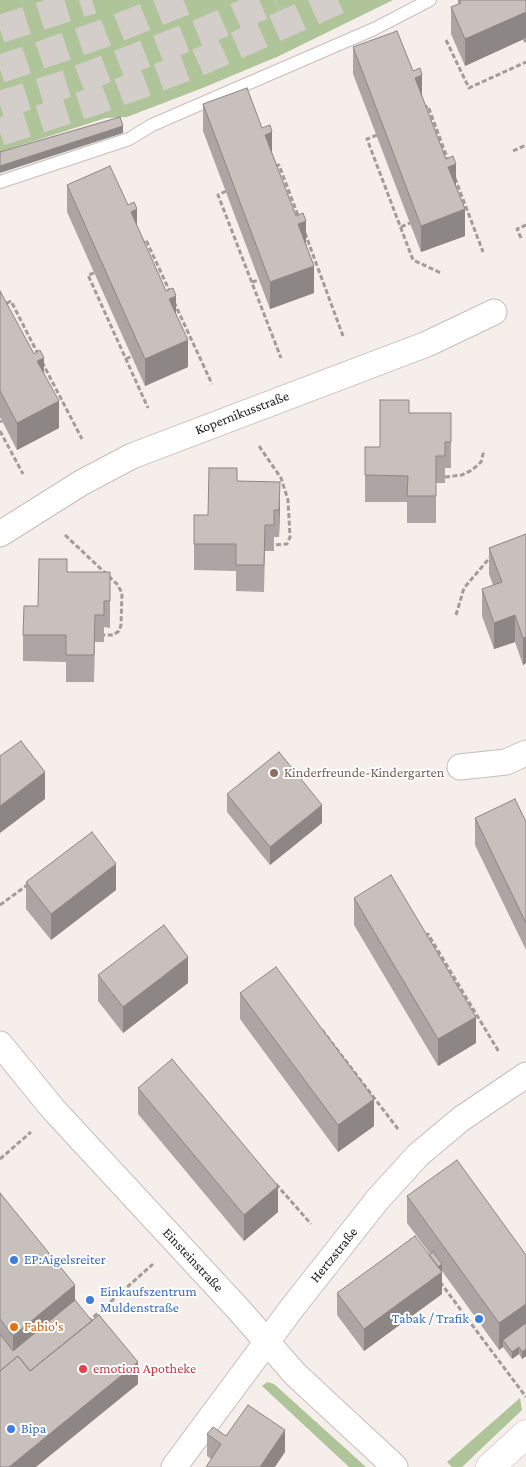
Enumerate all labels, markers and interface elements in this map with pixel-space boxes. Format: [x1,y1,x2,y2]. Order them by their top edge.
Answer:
street label: Kopernikusstraße [193,387,291,439]
place label: Kinderfreunde-Kindergarten [284,765,444,781]
marker: Kinderfreunde-Kindergarten [268,767,280,779]
street label: Einsteinstraße [159,1224,227,1296]
street label: Hertzstraße [307,1224,361,1286]
place label: EP:Aigelsreiter [24,1252,106,1268]
marker: EP:Aigelsreiter [8,1254,20,1266]
place label: Einkaufszentrum Muldenstraße [100,1284,197,1316]
marker: Einkaufszentrum Muldenstraße [84,1294,96,1306]
place label: Tabak / Trafik [392,1311,469,1327]
marker: Tabak / Trafik [473,1313,485,1325]
place label: Fabio's [24,1319,64,1335]
marker: Fabio's [8,1321,20,1333]
place label: emotion Apotheke [93,1361,196,1377]
marker: emotion Apotheke [77,1363,89,1375]
place label: Bipa [21,1421,46,1437]
marker: Bipa [5,1423,17,1435]

